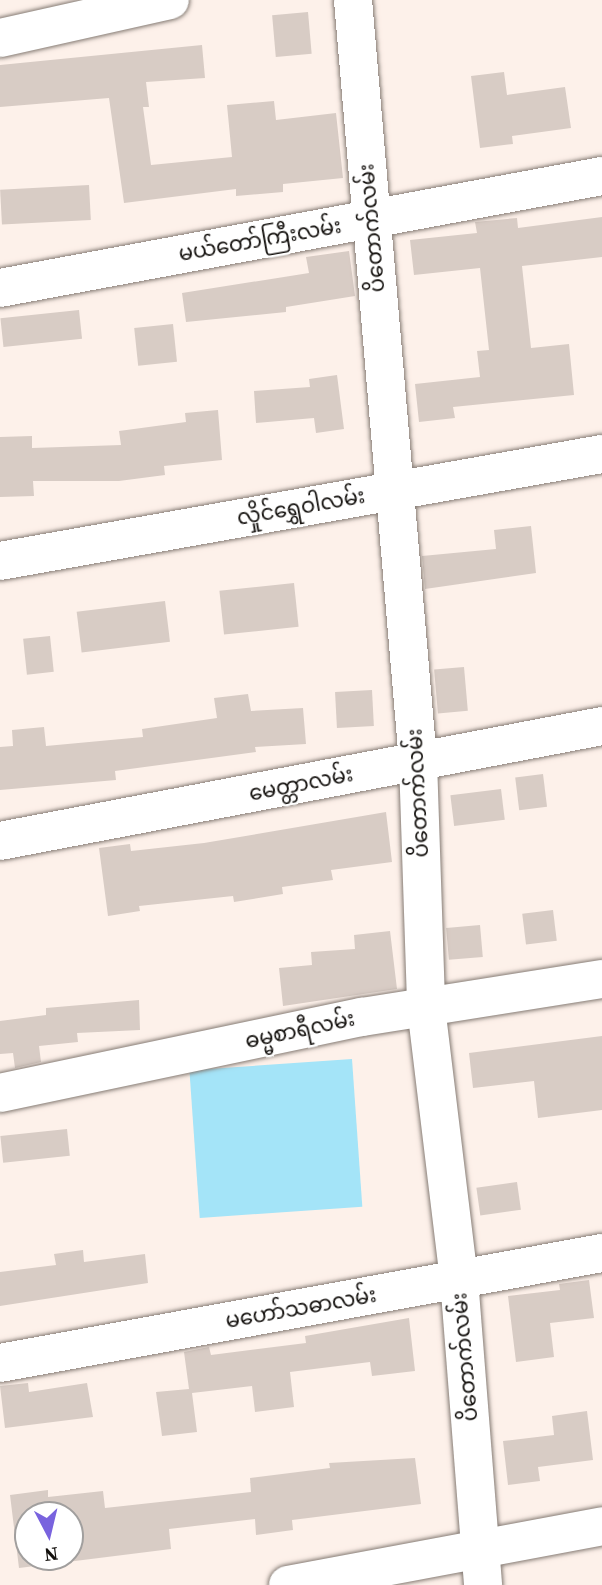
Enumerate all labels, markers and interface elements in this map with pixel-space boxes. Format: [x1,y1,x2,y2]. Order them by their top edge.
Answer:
street label: ပိတောက်လမ်း [354,163,390,293]
street label: မယ်တော်ကြီးလမ်း [177,213,343,267]
street label: လှိုင်ရွှေဝါလမ်း [235,483,367,531]
street label: ပိတောက်လမ်း [402,728,434,858]
street label: မေတ္တာလမ်း [247,762,355,806]
street label: ဓမ္မစာရီလမ်း [243,1006,357,1054]
street label: မဟော်သဓာလမ်း [224,1282,378,1334]
street label: ပိတောက်လမ်း [447,1292,483,1422]
north arrow [14,1501,84,1571]
text: N [43,1541,60,1569]

